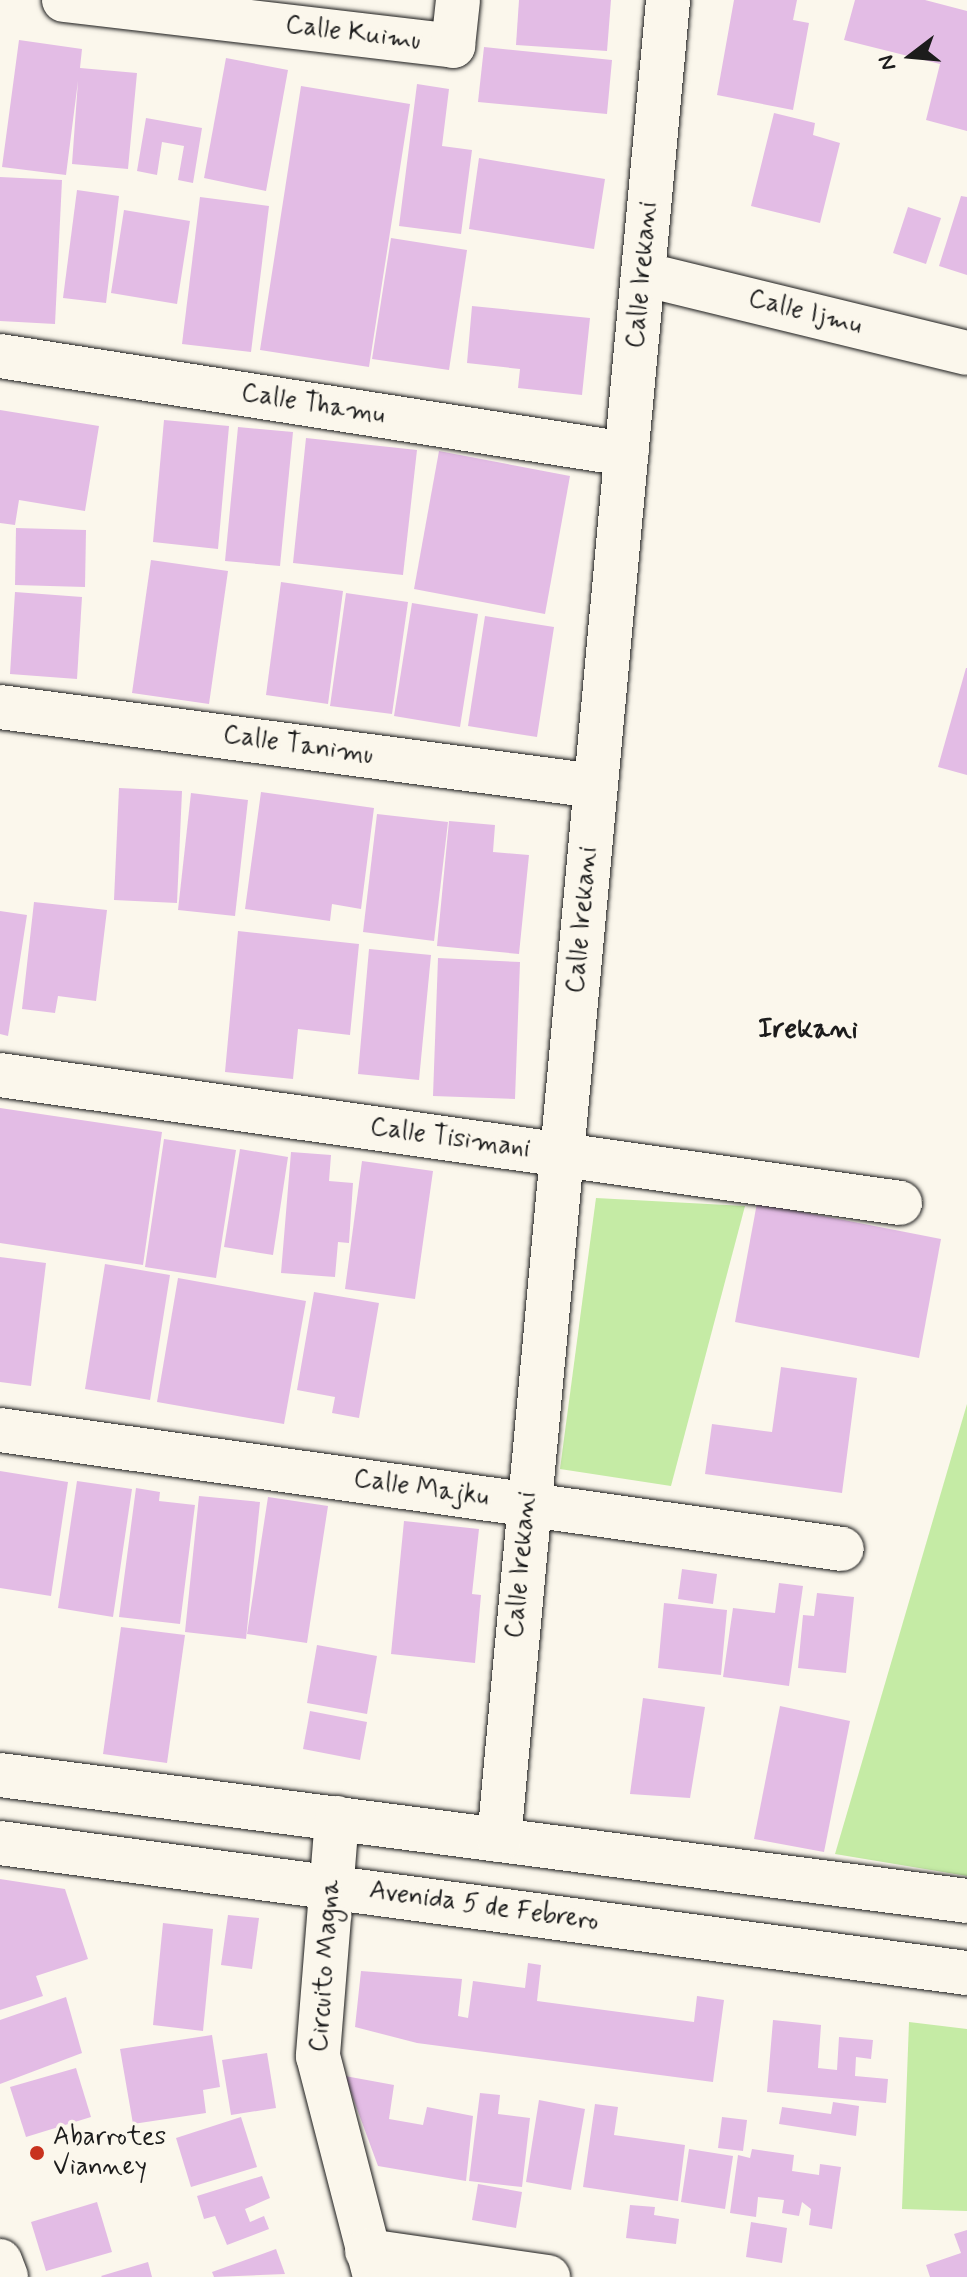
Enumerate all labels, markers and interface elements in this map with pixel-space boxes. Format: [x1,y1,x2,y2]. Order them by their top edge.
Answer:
street label: Calle Kuimu [282,10,424,58]
north arrow [871,16,951,96]
text: N [872,52,903,74]
street label: Calle Irekani [621,196,665,354]
street label: Calle Ijmu [743,283,867,343]
street label: Calle Thamu [241,379,385,431]
street label: Calle Tanimu [221,720,375,772]
street label: Calle Irekani [561,841,605,999]
district label: Irekani [758,1013,858,1047]
street label: Calle Tisimani [368,1112,532,1166]
street label: Calle Majku [354,1464,488,1514]
street label: Calle Irekani [500,1486,544,1644]
street label: Avenida 5 de Febrero [366,1875,602,1939]
street label: Circuito Magna [304,1878,348,2054]
place label: Abarrotes Vianney [53,2122,166,2184]
marker: Abarrotes Vianney [28,2144,46,2162]

